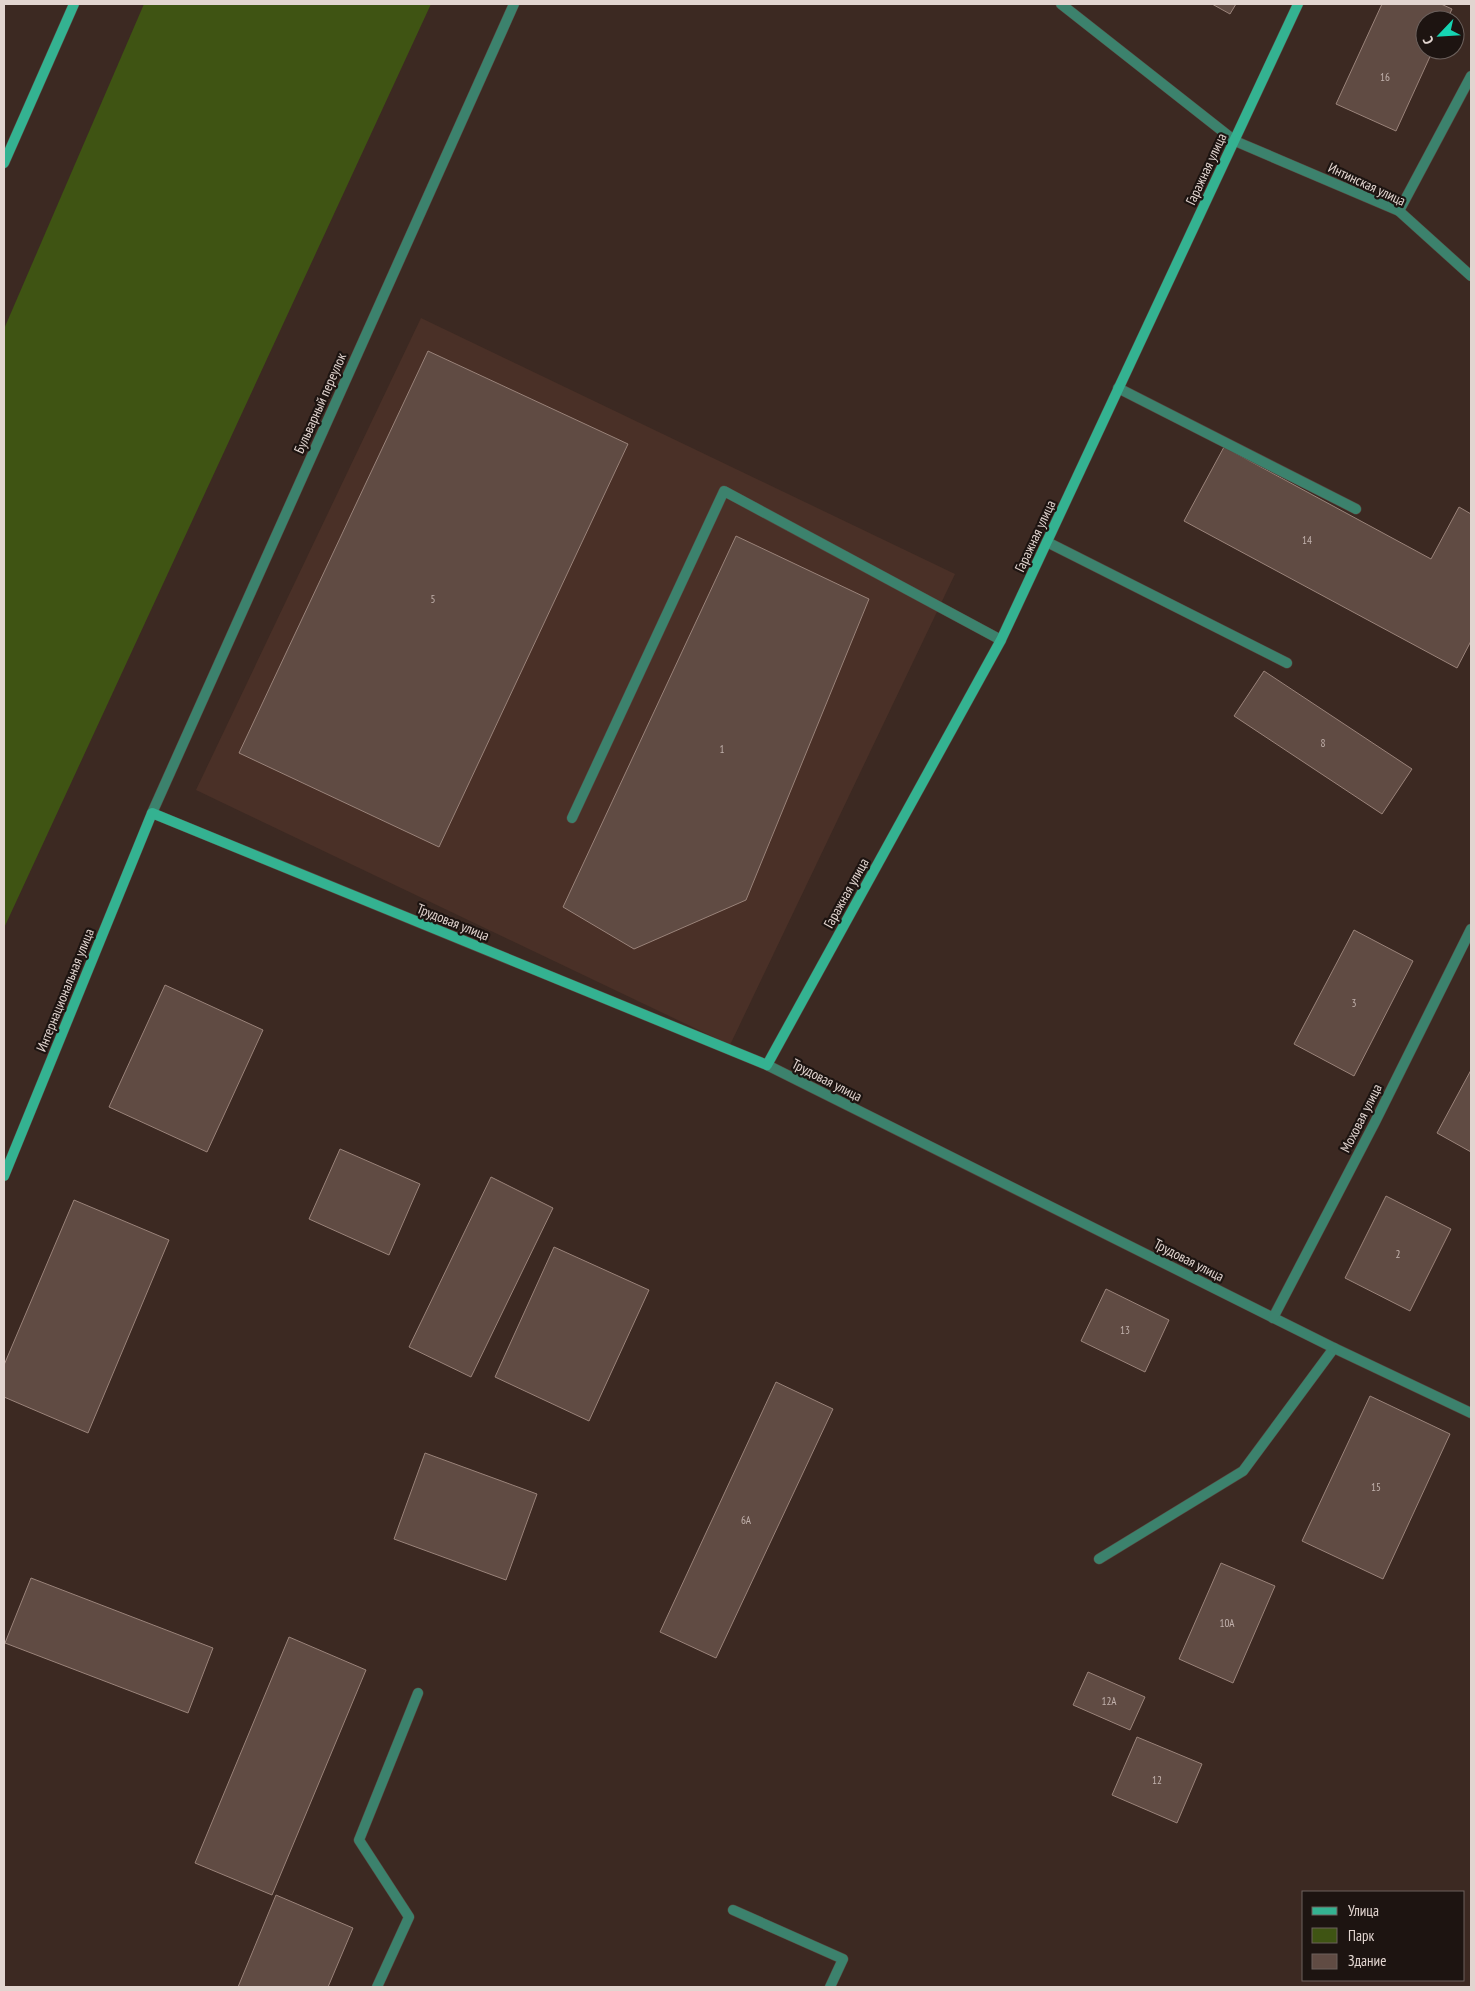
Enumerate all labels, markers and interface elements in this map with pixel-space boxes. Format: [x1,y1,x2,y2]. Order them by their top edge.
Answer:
north arrow [1415,10,1465,60]
text: С [1418,33,1438,47]
house number: 16 [1380,70,1390,84]
street label: Гаражная улица [1182,130,1230,208]
street label: Интинская улица [1325,158,1409,210]
street label: Бульварный переулок [290,349,350,456]
street label: Гаражная улица [1011,497,1059,575]
house number: 14 [1302,533,1312,547]
house number: 5 [431,592,436,606]
house number: 8 [1321,736,1326,750]
house number: 1 [720,742,725,756]
street label: Гаражная улица [819,855,873,931]
street label: Трудовая улица [414,899,492,945]
street label: Интернациональная улица [32,926,98,1054]
house number: 3 [1352,996,1357,1010]
street label: Трудовая улица [789,1055,865,1105]
street label: Моховая улица [1336,1081,1386,1155]
street label: Трудовая улица [1151,1235,1227,1285]
house number: 2 [1396,1247,1401,1261]
house number: 13 [1120,1323,1130,1337]
house number: 15 [1371,1480,1381,1494]
house number: 6А [741,1513,752,1527]
house number: 10А [1219,1616,1235,1630]
house number: 12А [1101,1694,1117,1708]
house number: 12 [1152,1773,1162,1787]
legend [1302,1891,1465,1981]
text: Улица [1348,1901,1379,1920]
text: Парк [1348,1926,1374,1945]
text: Здание [1348,1951,1386,1970]

